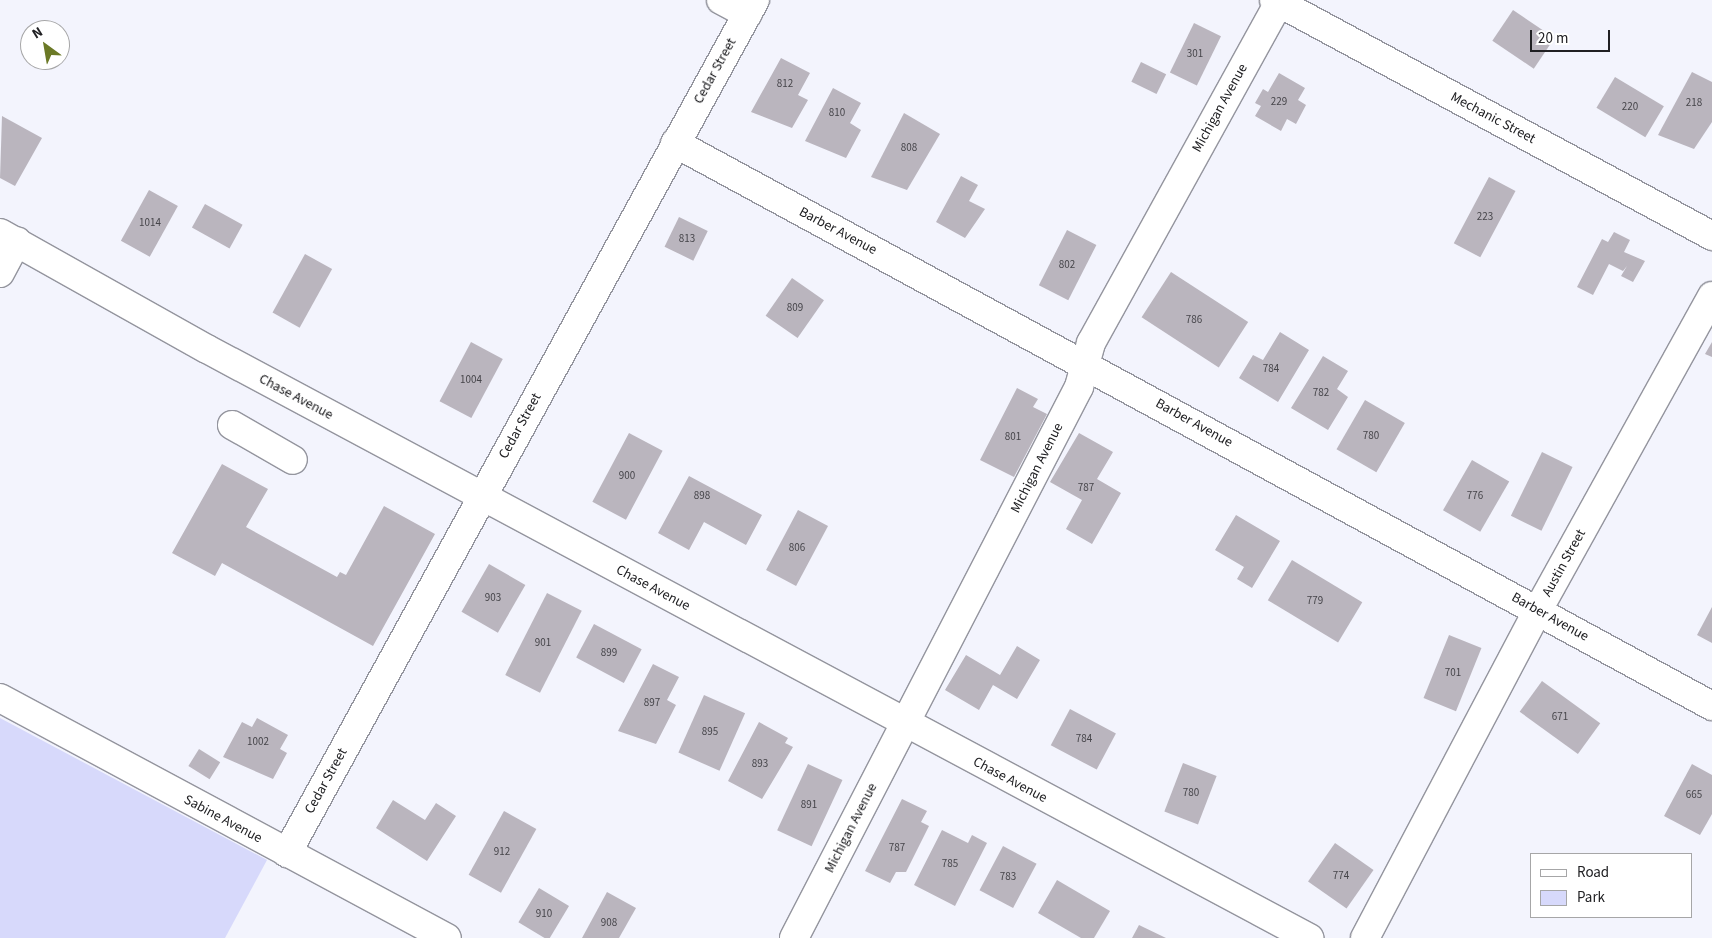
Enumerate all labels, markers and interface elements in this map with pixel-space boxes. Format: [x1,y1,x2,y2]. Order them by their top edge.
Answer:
north arrow [20,20,70,70]
scale bar [1532,20,1612,52]
text: N [28,22,47,44]
text: 20 m [1538,28,1568,49]
street label: Cedar Street [690,35,740,107]
house number: 301 [1187,47,1203,61]
street label: Michigan Avenue [1189,61,1251,155]
house number: 812 [777,77,793,91]
street label: Mechanic Street [1448,89,1538,147]
house number: 229 [1271,95,1287,109]
house number: 218 [1686,96,1702,110]
house number: 220 [1622,100,1638,114]
house number: 810 [829,106,845,120]
house number: 808 [901,141,917,155]
street label: Barber Avenue [796,203,880,259]
house number: 223 [1477,210,1493,224]
house number: 1014 [139,216,161,230]
house number: 813 [679,232,695,246]
house number: 802 [1059,258,1075,272]
house number: 809 [787,301,803,315]
house number: 786 [1186,313,1202,327]
house number: 784 [1263,362,1279,376]
street label: Chase Avenue [256,370,336,424]
house number: 1004 [460,373,482,387]
house number: 782 [1313,386,1329,400]
street label: Cedar Street [495,390,545,462]
street label: Barber Avenue [1152,395,1236,451]
street label: Michigan Avenue [1007,420,1067,516]
house number: 780 [1363,429,1379,443]
house number: 801 [1005,430,1021,444]
house number: 900 [619,469,635,483]
house number: 787 [1078,481,1094,495]
house number: 898 [694,489,710,503]
house number: 776 [1467,489,1483,503]
street label: Austin Street [1539,526,1589,600]
house number: 806 [789,541,805,555]
street label: Chase Avenue [613,561,693,615]
street label: Barber Avenue [1508,589,1592,645]
house number: 903 [485,591,501,605]
house number: 779 [1307,594,1323,608]
house number: 901 [535,636,551,650]
house number: 899 [601,646,617,660]
house number: 701 [1445,666,1461,680]
house number: 897 [644,696,660,710]
house number: 671 [1552,710,1568,724]
house number: 895 [702,725,718,739]
house number: 784 [1076,732,1092,746]
house number: 1002 [247,735,269,749]
street label: Cedar Street [301,745,351,817]
street label: Chase Avenue [970,753,1050,807]
house number: 893 [752,757,768,771]
street label: Michigan Avenue [821,780,881,876]
house number: 780 [1183,786,1199,800]
house number: 665 [1686,788,1702,802]
street label: Sabine Avenue [181,791,265,847]
house number: 891 [801,798,817,812]
house number: 787 [889,841,905,855]
house number: 912 [494,845,510,859]
legend [1530,853,1692,918]
house number: 785 [942,857,958,871]
text: Road [1577,862,1609,883]
house number: 774 [1333,869,1349,883]
house number: 783 [1000,870,1016,884]
text: Park [1577,887,1605,908]
house number: 910 [536,907,552,921]
house number: 908 [601,916,617,930]

